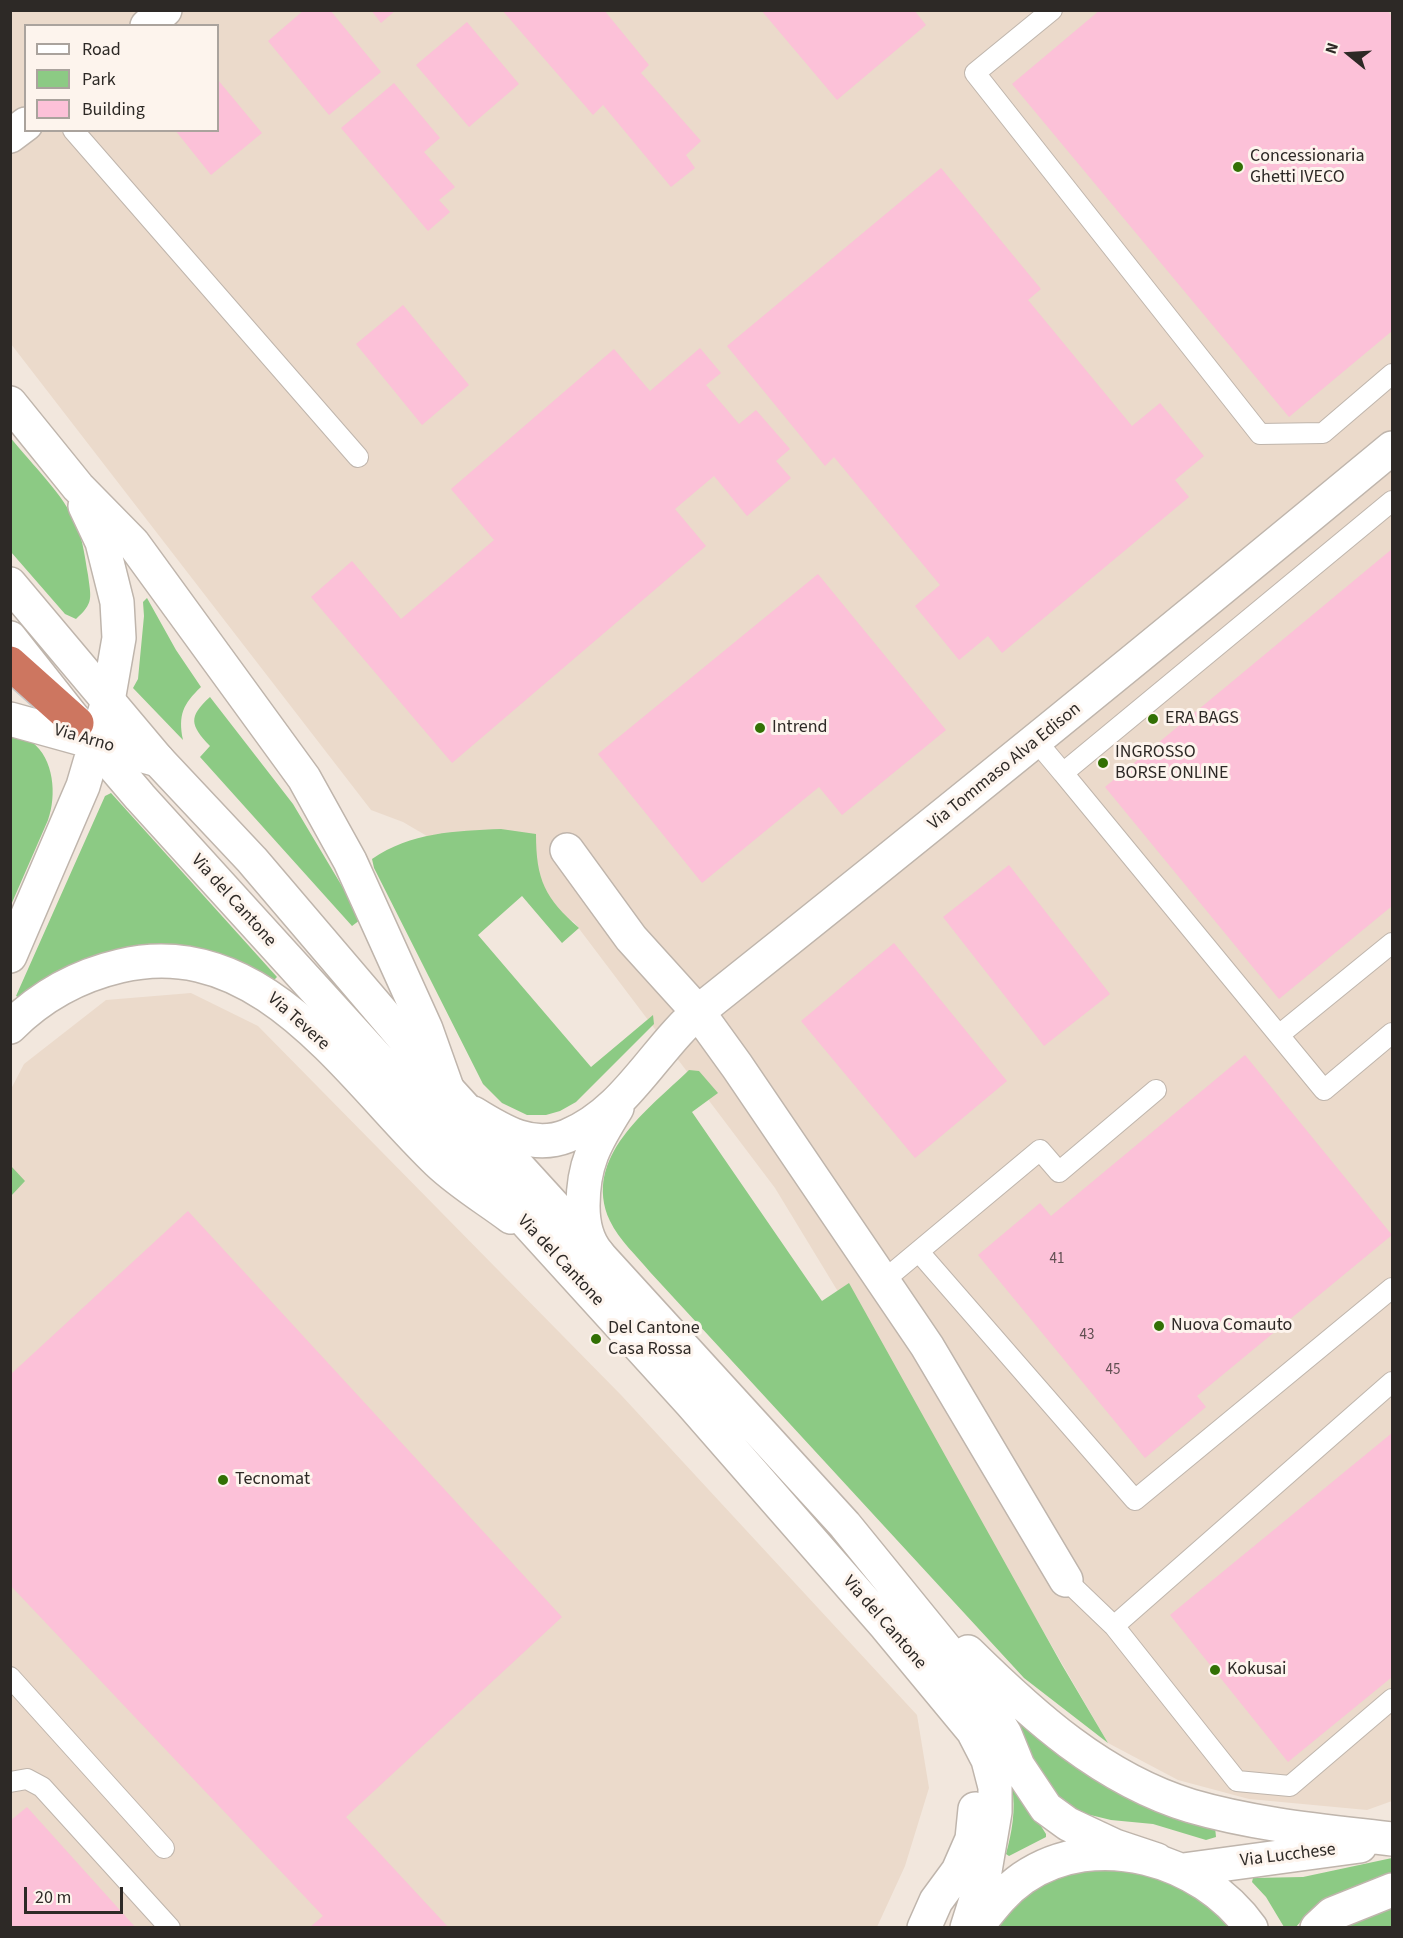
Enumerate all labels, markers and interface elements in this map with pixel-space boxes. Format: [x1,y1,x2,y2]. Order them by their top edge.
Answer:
legend [24,24,219,132]
north arrow [1319,24,1379,84]
text: Road [82,37,121,62]
text: N [1320,40,1344,57]
text: Park [82,67,116,92]
text: Building [82,97,145,122]
place label: Concessionaria Ghetti IVECO [1250,146,1365,188]
marker: Concessionaria Ghetti IVECO [1231,160,1245,174]
street label: Via Tommaso Alva Edison [924,699,1086,835]
place label: ERA BAGS [1165,708,1239,730]
marker: ERA BAGS [1146,712,1160,726]
place label: Intrend [772,717,827,739]
street label: Via Arno [51,720,117,758]
marker: Intrend [753,721,767,735]
place label: INGROSSO BORSE ONLINE [1115,742,1228,784]
marker: INGROSSO BORSE ONLINE [1096,756,1110,770]
street label: Via del Cantone [186,850,280,952]
street label: Via Tevere [262,989,334,1055]
street label: Via del Cantone [512,1211,608,1311]
house number: 41 [1050,1251,1064,1269]
place label: Nuova Comauto [1171,1315,1292,1337]
place label: Del Cantone Casa Rossa [608,1318,700,1360]
marker: Nuova Comauto [1152,1319,1166,1333]
house number: 43 [1080,1327,1094,1345]
marker: Del Cantone Casa Rossa [589,1332,603,1346]
house number: 45 [1106,1362,1120,1380]
place label: Tecnomat [235,1469,310,1491]
marker: Tecnomat [216,1473,230,1487]
street label: Via del Cantone [837,1572,931,1674]
place label: Kokusai [1227,1659,1287,1681]
marker: Kokusai [1208,1663,1222,1677]
street label: Via Lucchese [1239,1839,1337,1873]
scale bar [27,1875,126,1913]
text: 20 m [35,1885,71,1910]

